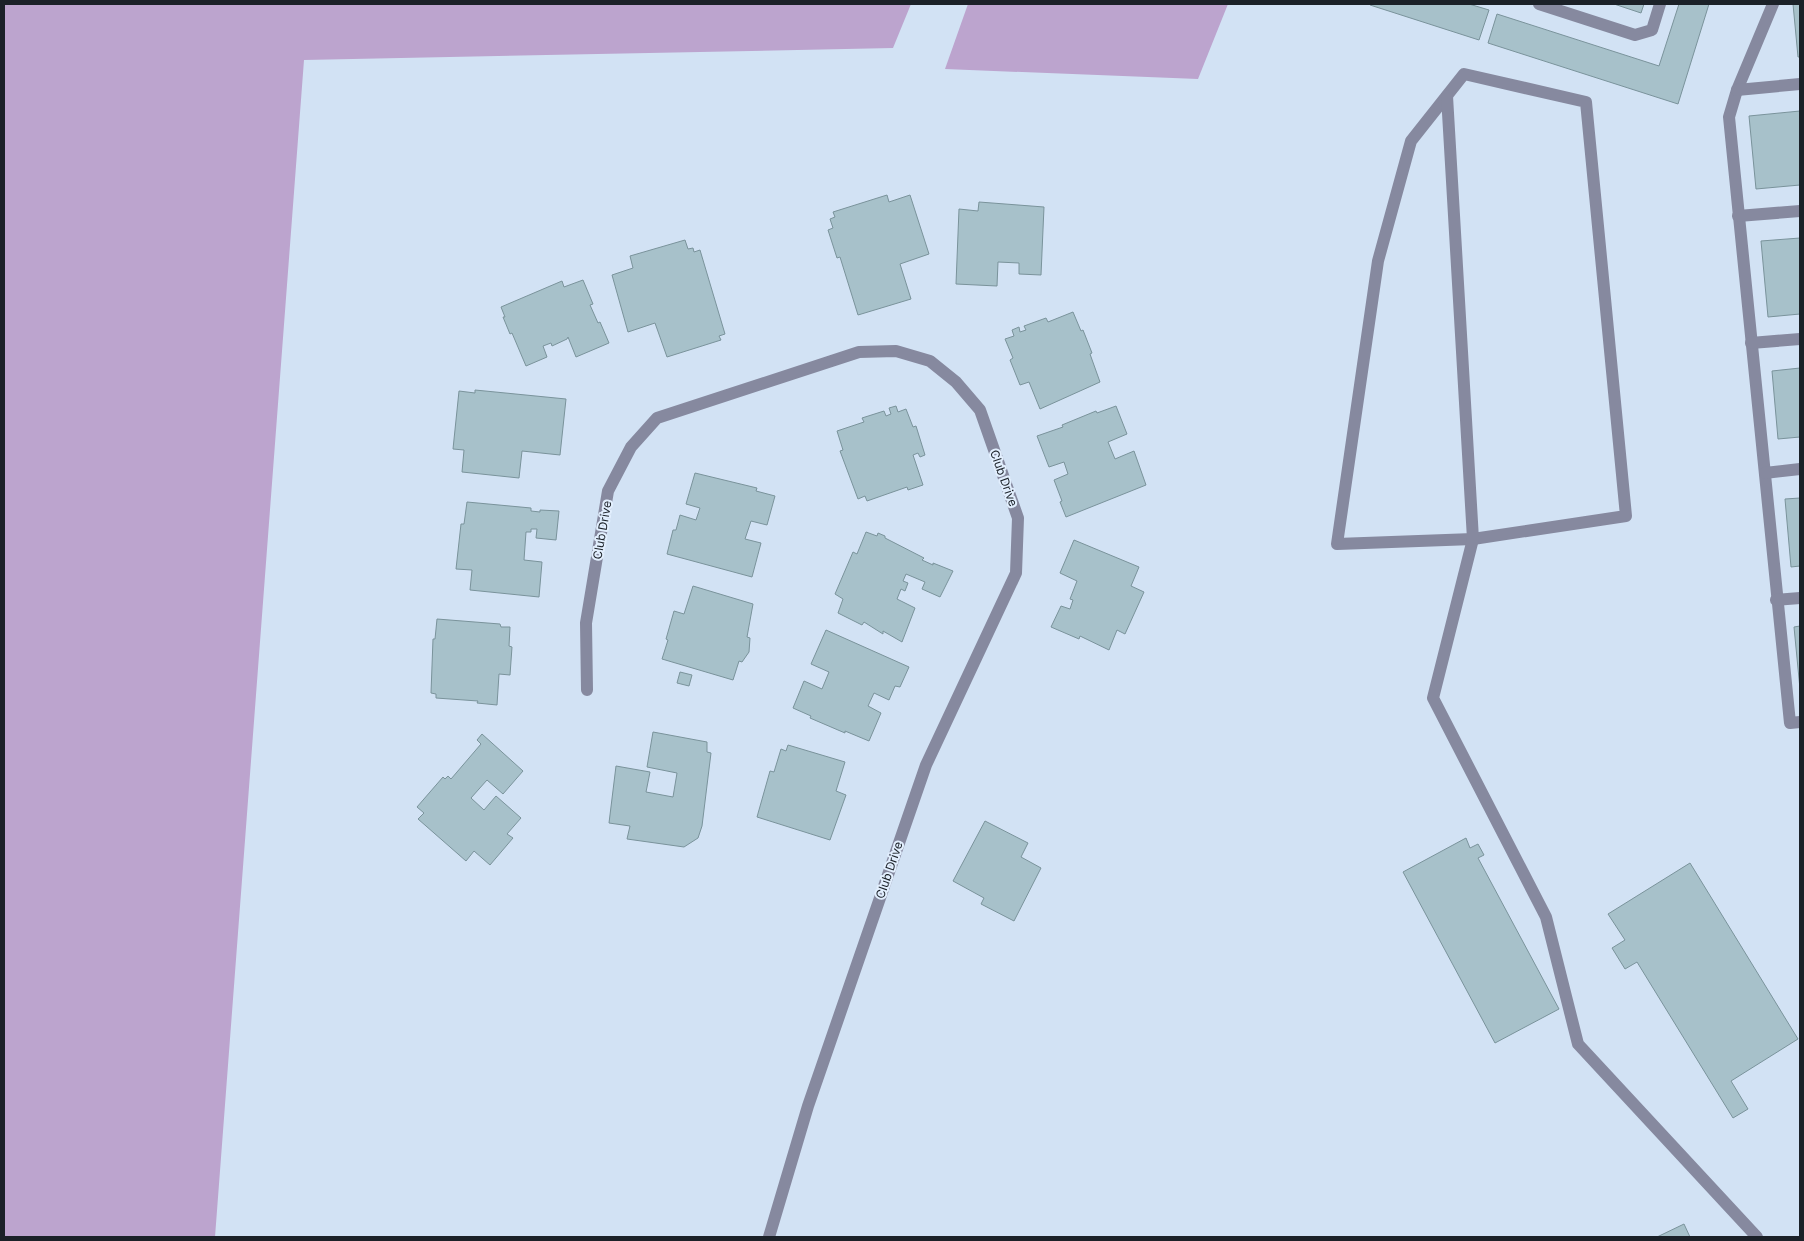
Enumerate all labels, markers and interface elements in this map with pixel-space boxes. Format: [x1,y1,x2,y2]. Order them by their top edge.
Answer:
street label: Club Drive [987,448,1021,508]
street label: Club Drive [589,500,615,560]
street label: Club Drive [872,840,906,900]

